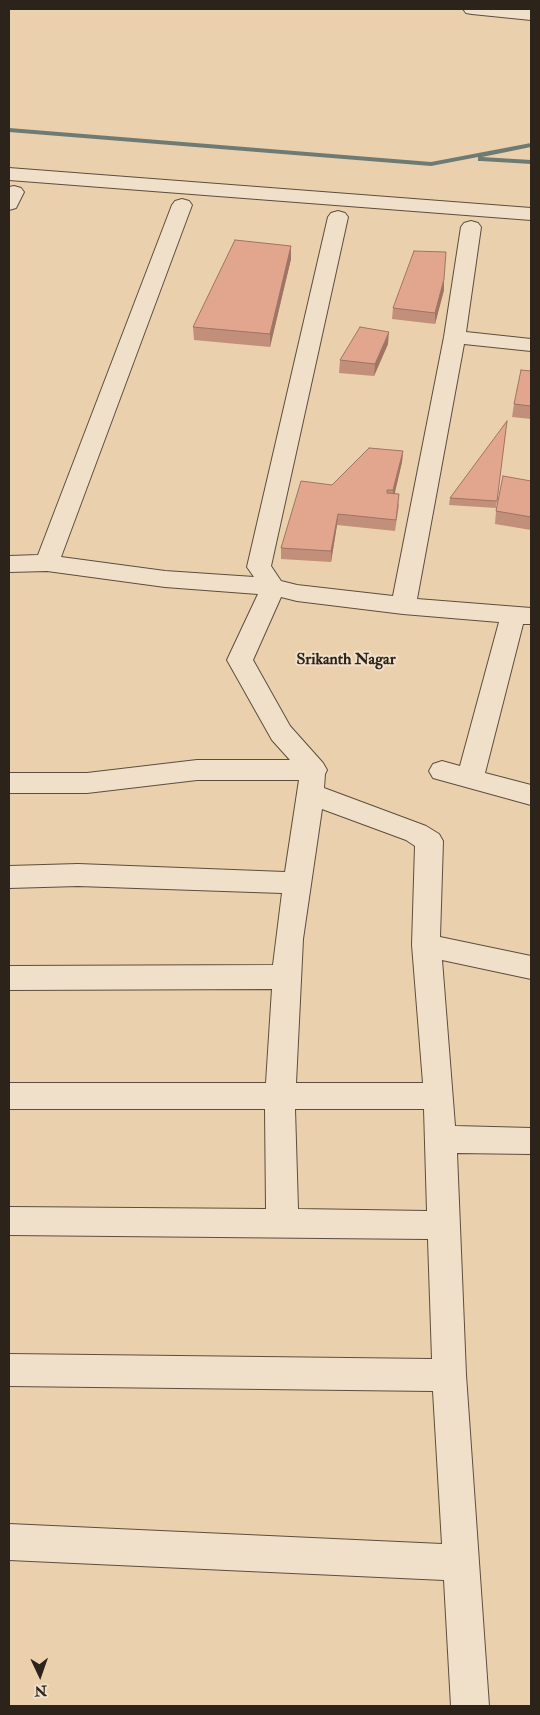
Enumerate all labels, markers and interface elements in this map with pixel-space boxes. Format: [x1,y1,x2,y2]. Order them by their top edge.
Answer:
district label: Srikanth Nagar [296,651,396,671]
north arrow [15,1650,65,1700]
text: N [34,1682,48,1699]

